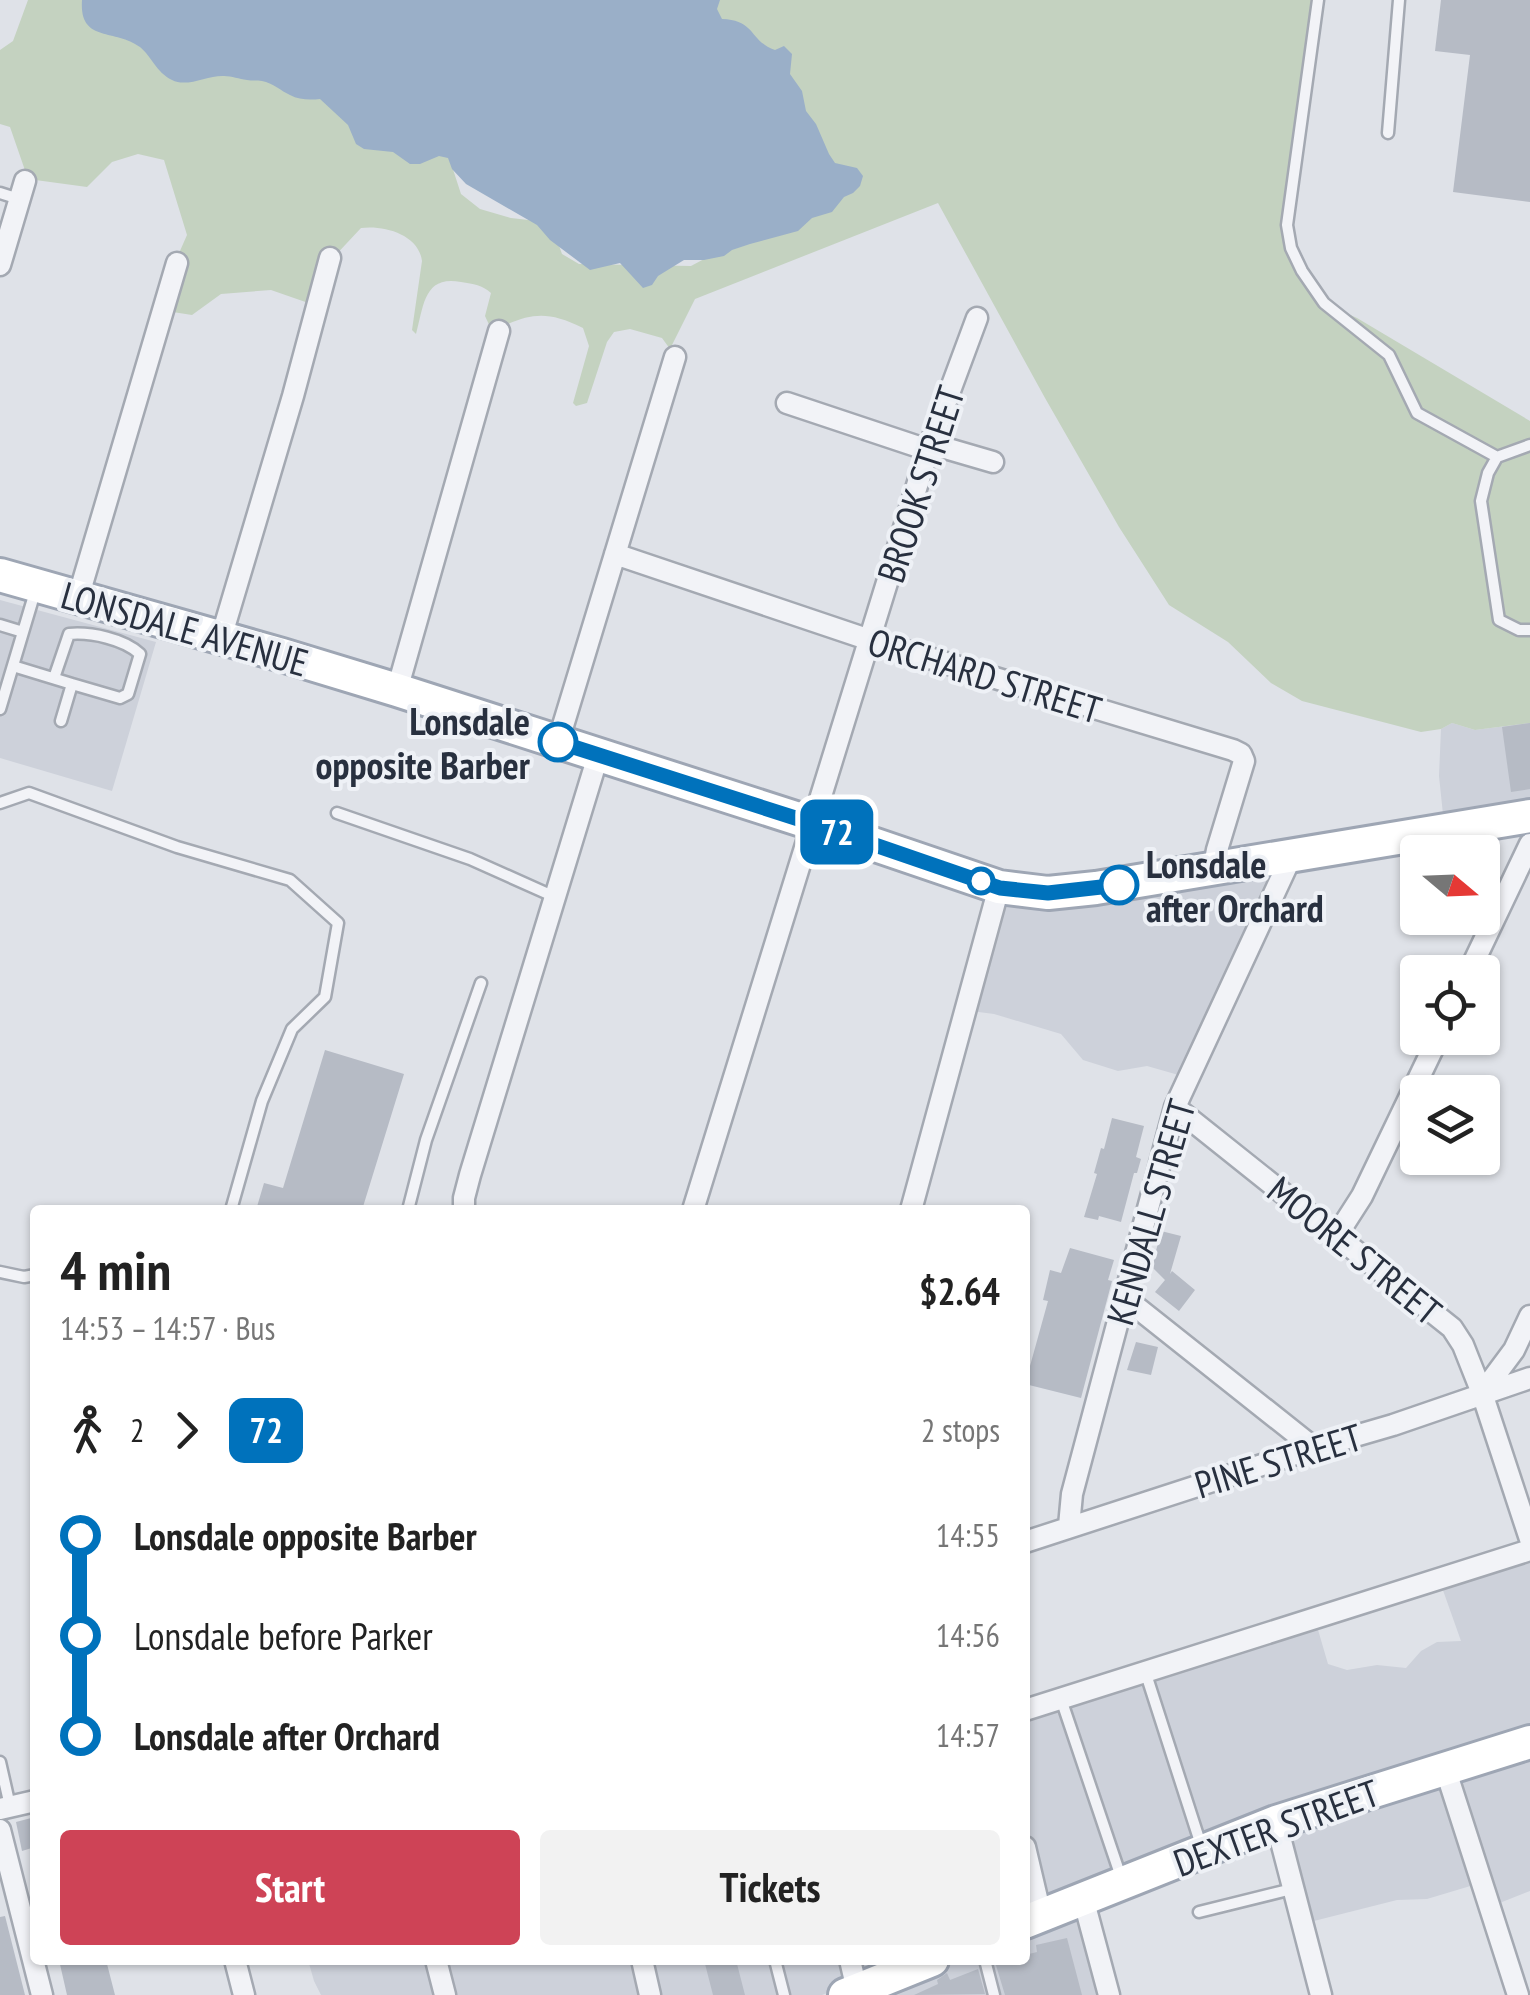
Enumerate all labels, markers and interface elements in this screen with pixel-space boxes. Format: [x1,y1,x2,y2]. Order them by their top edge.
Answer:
street label: BROOK STREET [865,380,975,588]
street label: LONSDALE AVENUE [56,569,314,687]
street label: ORCHARD STREET [863,616,1107,734]
place label: Lonsdale opposite Barber [316,696,531,789]
marker: Lonsdale opposite Barber [539,723,577,761]
line badge: 72 [792,800,882,864]
text: 72 [820,809,854,855]
north arrow [1400,835,1500,935]
map controls [1400,835,1500,1175]
place label: Lonsdale after Orchard [1146,839,1324,932]
marker: Lonsdale after Orchard [1100,866,1138,904]
unlabelled marker [968,868,994,894]
button: locate [1400,955,1500,1055]
button: layers [1400,1075,1500,1175]
street label: KENDALL STREET [1094,1094,1206,1330]
street label: MOORE STREET [1258,1165,1452,1335]
text: 4 min [60,1234,171,1305]
text: $2.64 [919,1266,1000,1315]
text: 14:53 – 14:57 · Bus [60,1307,275,1349]
icon: walk [60,1403,115,1458]
icon: forward [159,1403,214,1458]
text: 72 [249,1407,283,1453]
text: 2 [130,1409,144,1451]
text: 2 stops [921,1409,1000,1451]
street label: PINE STREET [1189,1411,1367,1509]
text: Lonsdale opposite Barber [134,1511,477,1560]
text: 14:55 [936,1514,1000,1556]
text: Lonsdale before Parker [134,1611,433,1660]
text: 14:56 [936,1614,1000,1656]
text: Lonsdale after Orchard [134,1711,440,1760]
text: 14:57 [936,1714,1000,1756]
street label: DEXTER STREET [1167,1767,1385,1887]
button: Start [60,1830,520,1945]
button: Tickets [540,1830,1000,1945]

